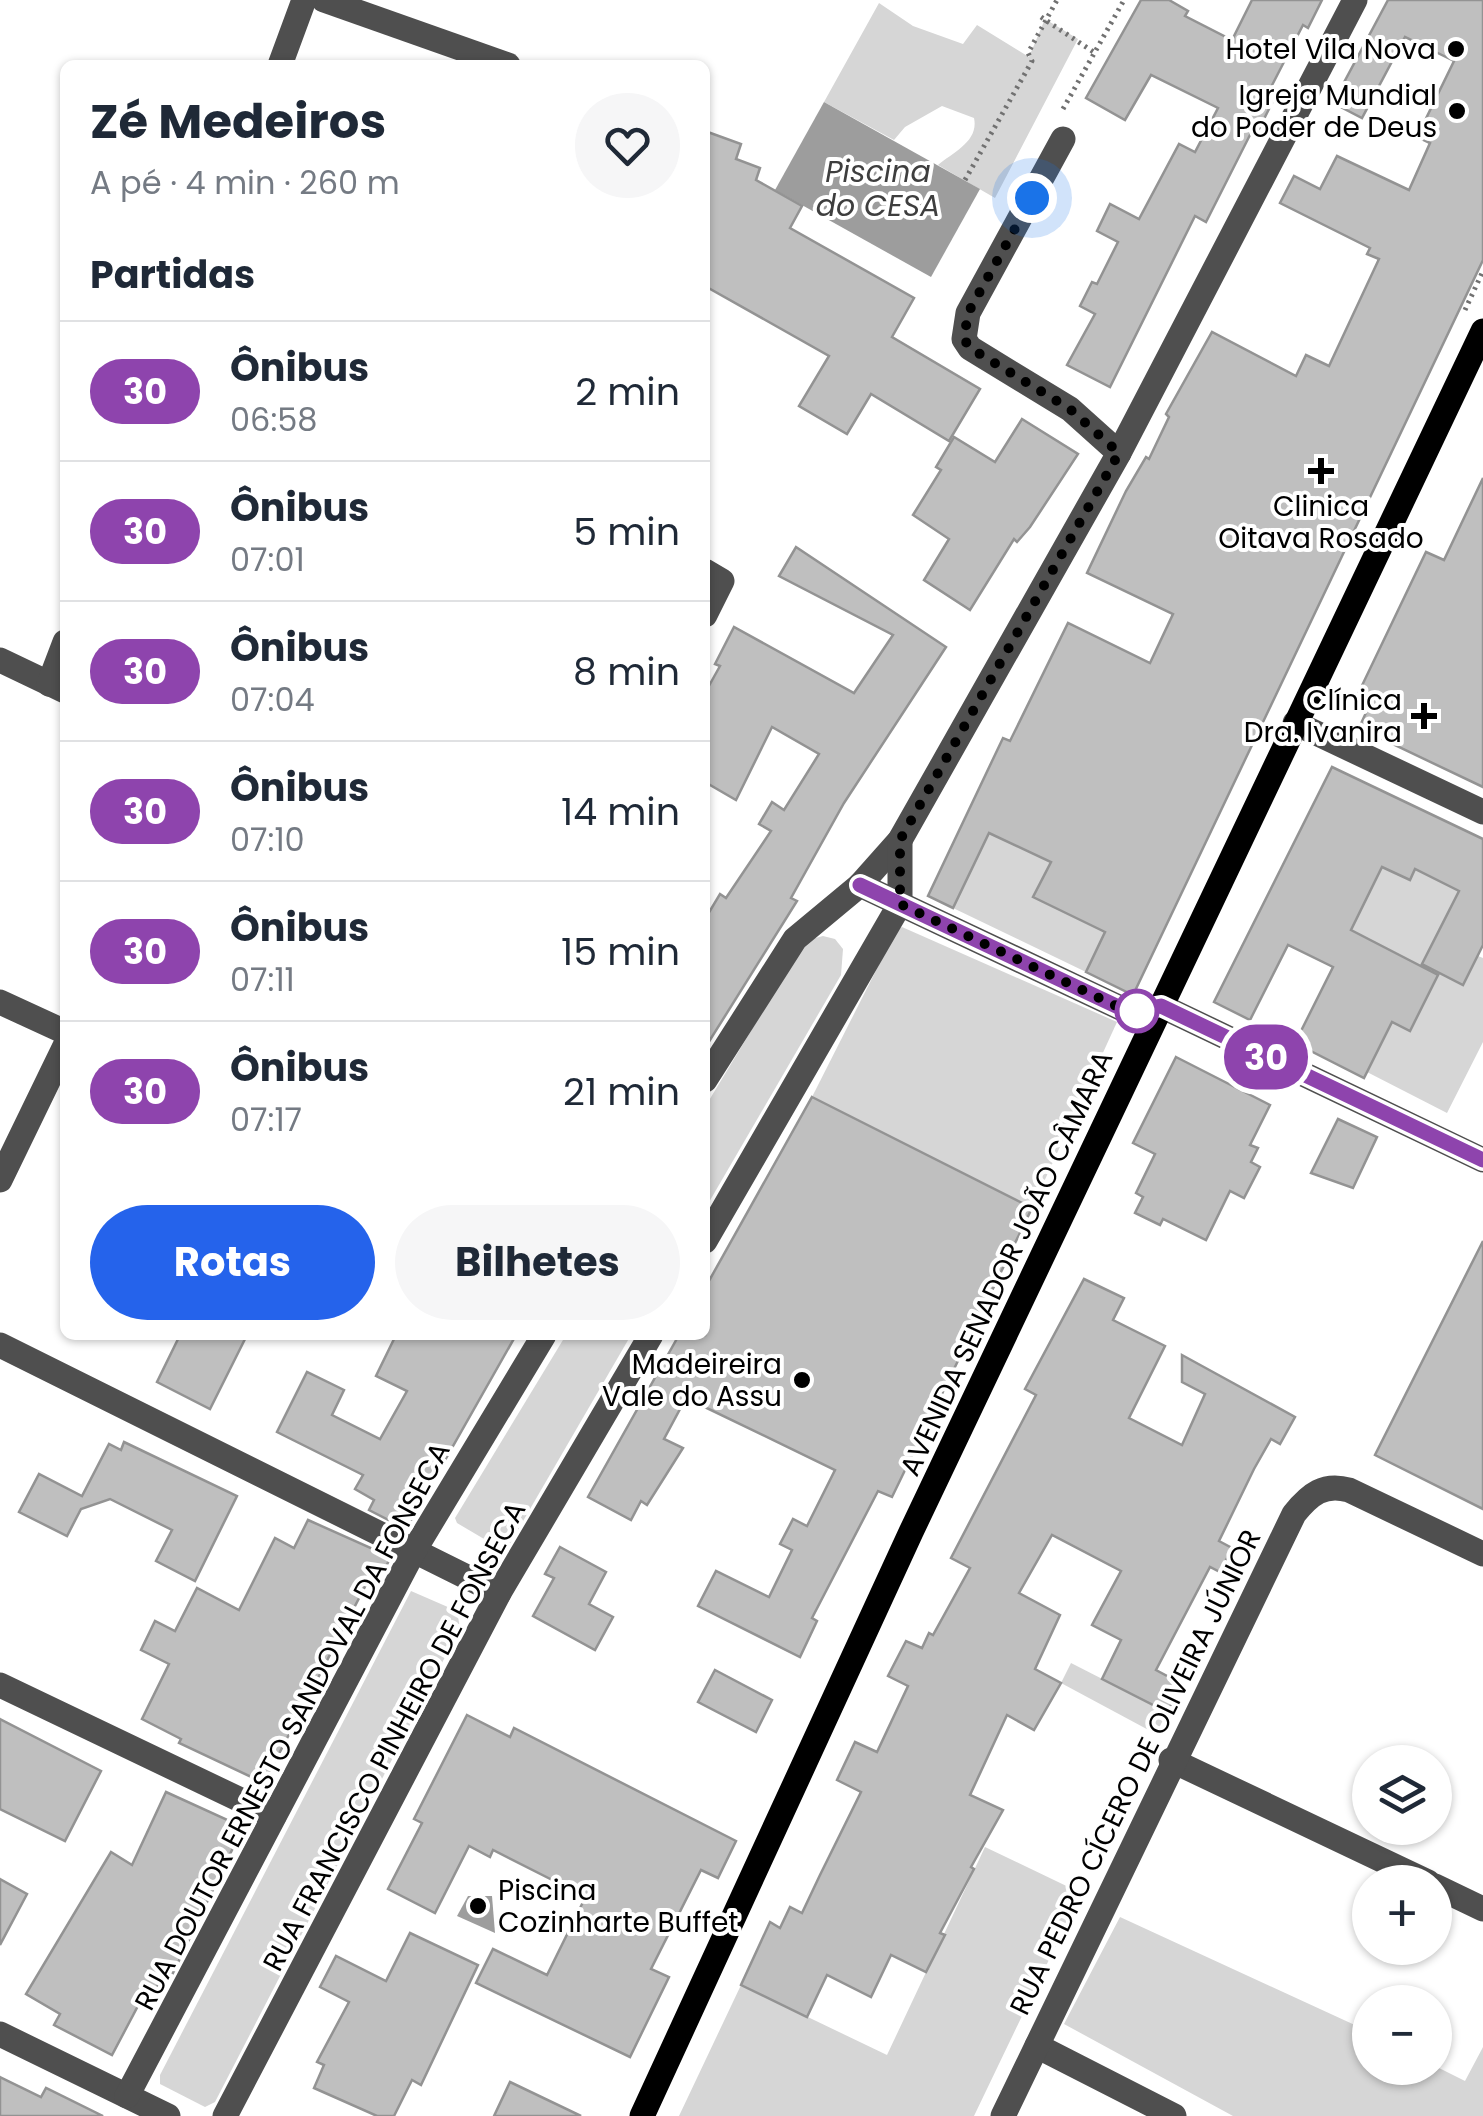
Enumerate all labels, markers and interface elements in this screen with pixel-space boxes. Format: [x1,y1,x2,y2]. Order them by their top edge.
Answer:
place label: Hotel Vila Nova [1225,30,1436,69]
marker: Hotel Vila Nova [1445,38,1467,60]
place label: Igreja Mundial do Poder de Deus [1191,76,1437,147]
text: Zé Medeiros [90,88,386,155]
button: heart [575,93,680,198]
marker: Igreja Mundial do Poder de Deus [1446,100,1468,122]
water label: Piscina do CESA [816,150,940,227]
text: A pé · 4 min · 260 m [90,160,400,205]
your location [1007,173,1057,223]
text: Partidas [90,248,255,301]
text: Ônibus [230,341,369,394]
text: 2 min [575,365,680,418]
text: 30 [123,367,167,416]
text: 06:58 [230,397,318,442]
marker: Clinica Oitava Rosado [1308,458,1334,484]
text: Ônibus [230,481,369,534]
place label: Clinica Oitava Rosado [1218,487,1424,558]
text: 5 min [573,505,680,558]
text: 30 [123,507,167,556]
text: 07:01 [230,537,305,582]
text: Ônibus [230,621,369,674]
text: 8 min [573,645,680,698]
text: 30 [123,647,167,696]
text: 07:04 [230,677,315,722]
place label: Clínica Dra. Ivanira [1244,681,1402,752]
marker: Clínica Dra. Ivanira [1411,703,1437,729]
text: Ônibus [230,761,369,814]
text: 14 min [561,785,680,838]
text: 30 [123,787,167,836]
text: 07:10 [230,817,305,862]
text: Ônibus [230,901,369,954]
text: 15 min [561,925,680,978]
text: 30 [123,927,167,976]
text: 07:11 [230,957,295,1002]
unlabelled marker [1116,990,1158,1032]
line badge: 30 [1221,1024,1311,1090]
text: 30 [1244,1033,1288,1082]
text: Ônibus [230,1041,369,1094]
street label: AVENIDA SENADOR JOÃO CÂMARA [890,1044,1122,1482]
text: 21 min [563,1065,680,1118]
text: 30 [123,1067,167,1116]
text: 07:17 [230,1097,302,1142]
button: Rotas [90,1205,375,1320]
button: Bilhetes [395,1205,680,1320]
place label: Madeireira Vale do Assu [602,1345,782,1416]
marker: Madeireira Vale do Assu [791,1369,813,1391]
street label: RUA DOUTOR ERNESTO SANDOVAL DA FONSECA [125,1435,460,2017]
street label: RUA FRANCISCO PINHEIRO DE FONSECA [254,1495,535,1978]
street label: RUA PEDRO CÍCERO DE OLIVEIRA JÚNIOR [1001,1523,1270,2021]
map controls [1352,1745,1452,2085]
button: layers [1352,1745,1452,1845]
button: + [1352,1865,1452,1965]
place label: Piscina Cozinharte Buffet [498,1871,738,1942]
marker: Piscina Cozinharte Buffet [467,1895,489,1917]
button: − [1352,1985,1452,2085]

